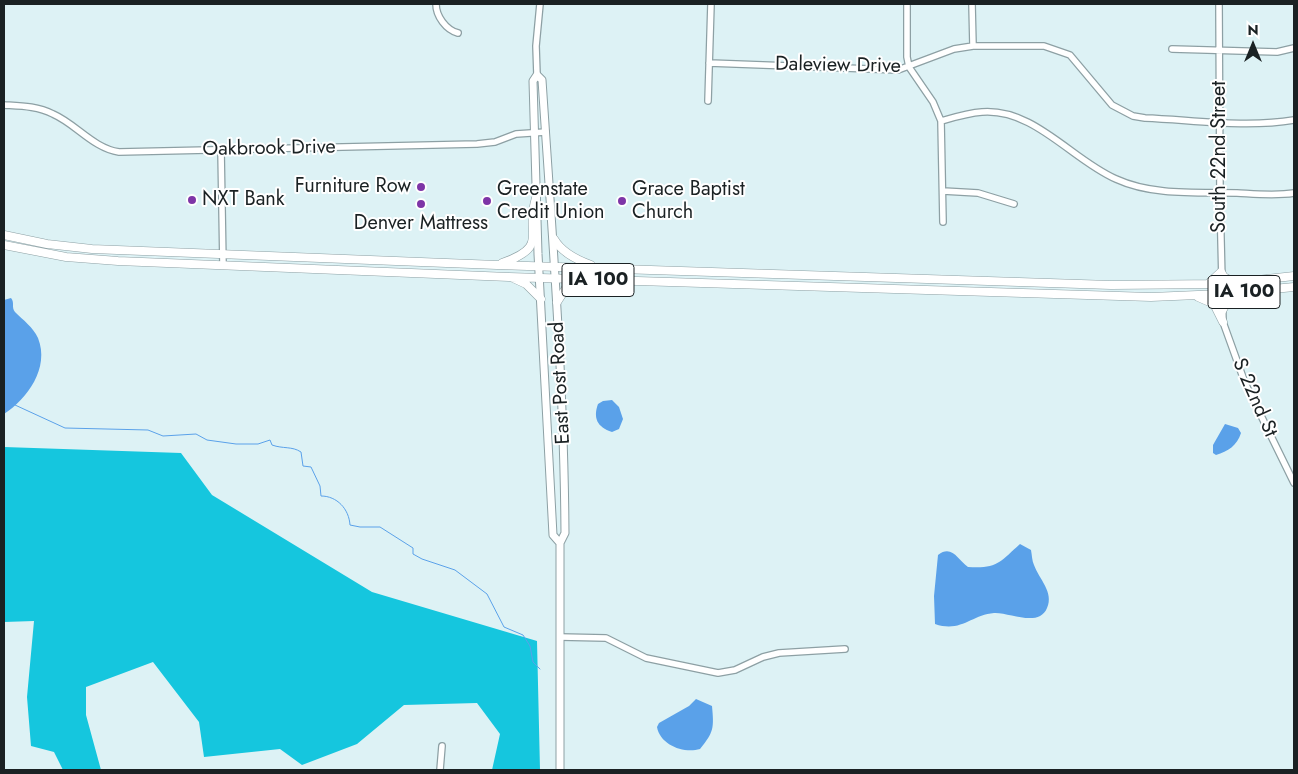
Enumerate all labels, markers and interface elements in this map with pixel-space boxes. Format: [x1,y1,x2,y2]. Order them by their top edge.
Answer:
north arrow [1228,20,1278,70]
text: N [1247,20,1259,40]
street label: Daleview Drive [775,53,901,79]
street label: South 22nd Street [1208,81,1232,233]
street label: Oakbrook Drive [202,136,336,162]
place label: Furniture Row [295,175,411,199]
place label: Greenstate Credit Union [497,178,605,225]
place label: Grace Baptist Church [632,178,745,225]
marker: Furniture Row [415,181,427,193]
place label: NXT Bank [202,188,285,212]
marker: NXT Bank [186,194,198,206]
marker: Greenstate Credit Union [481,195,493,207]
marker: Grace Baptist Church [616,195,628,207]
marker: Denver Mattress [415,198,427,210]
place label: Denver Mattress [354,212,488,236]
road number: IA 100 [562,264,634,296]
road number: IA 100 [1208,276,1280,308]
street label: East Post Road [546,321,576,445]
street label: S 22nd St [1226,355,1282,441]

